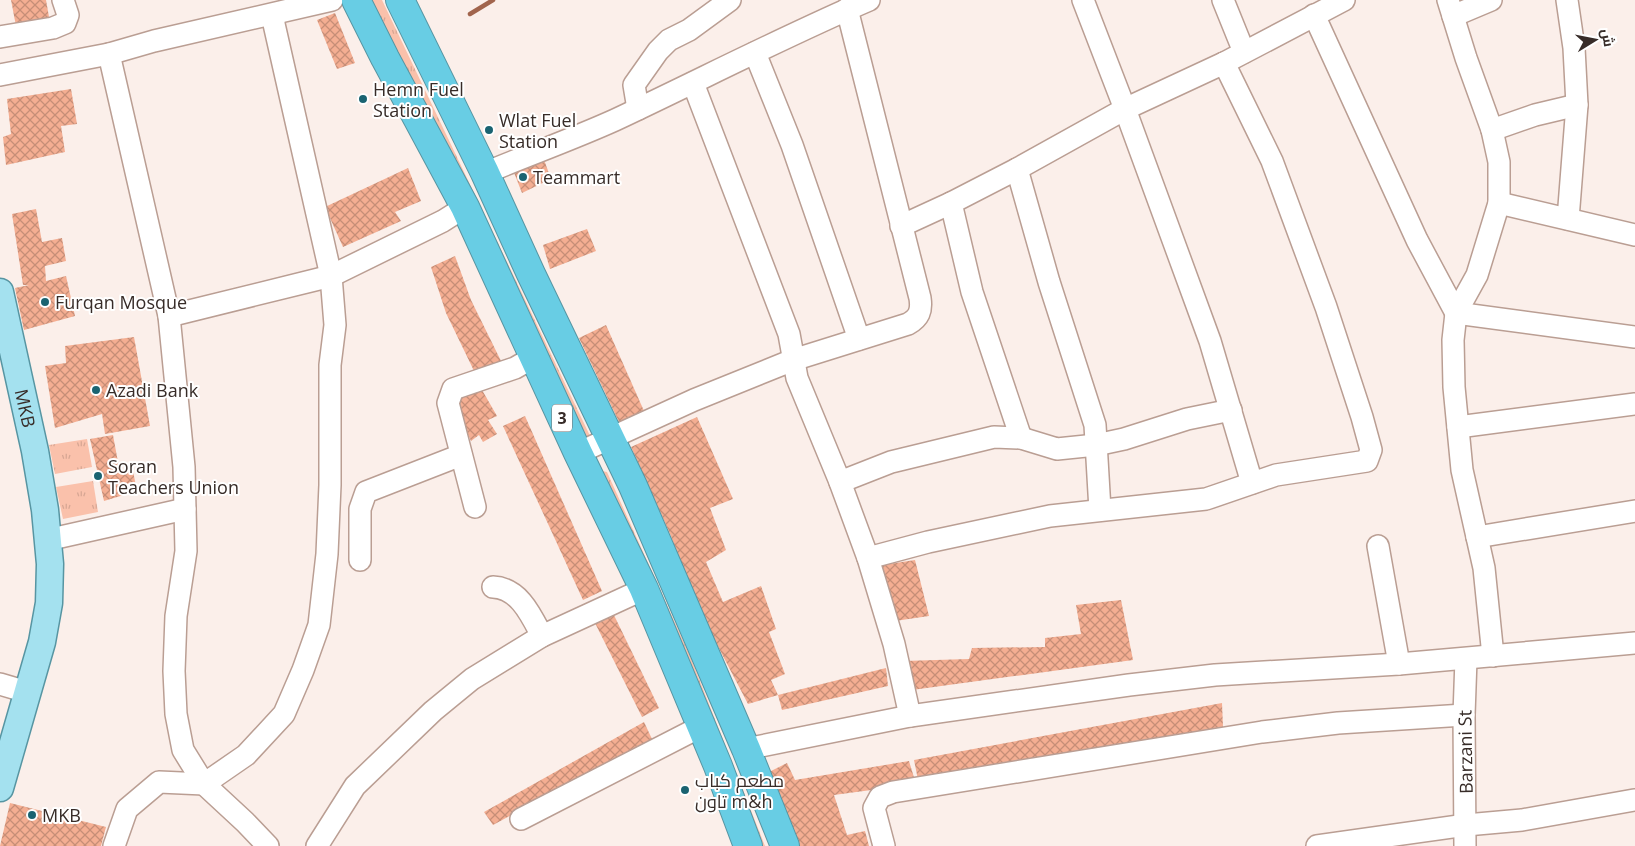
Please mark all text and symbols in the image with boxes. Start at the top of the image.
north arrow [1570,15,1620,65]
text: ش [1597,27,1619,48]
place label: Hemn Fuel Station [373,77,464,122]
marker: Hemn Fuel Station [357,93,369,105]
place label: Wlat Fuel Station [499,108,576,153]
marker: Wlat Fuel Station [483,124,495,136]
place label: Teammart [533,165,620,189]
marker: Teammart [517,171,529,183]
place label: Furqan Mosque [55,290,187,314]
marker: Furqan Mosque [39,296,51,308]
place label: Azadi Bank [106,378,199,402]
marker: Azadi Bank [90,384,102,396]
street label: MKB [10,387,41,430]
road number: 3 [552,404,572,432]
place label: Soran Teachers Union [108,454,239,499]
marker: Soran Teachers Union [92,470,104,482]
street label: Barzani St [1452,710,1478,794]
place label: مطعم كباب تاون m&h [695,768,784,813]
marker: مطعم كباب تاون m&h [679,784,691,796]
place label: MKB [42,803,81,827]
marker: MKB [26,809,38,821]

